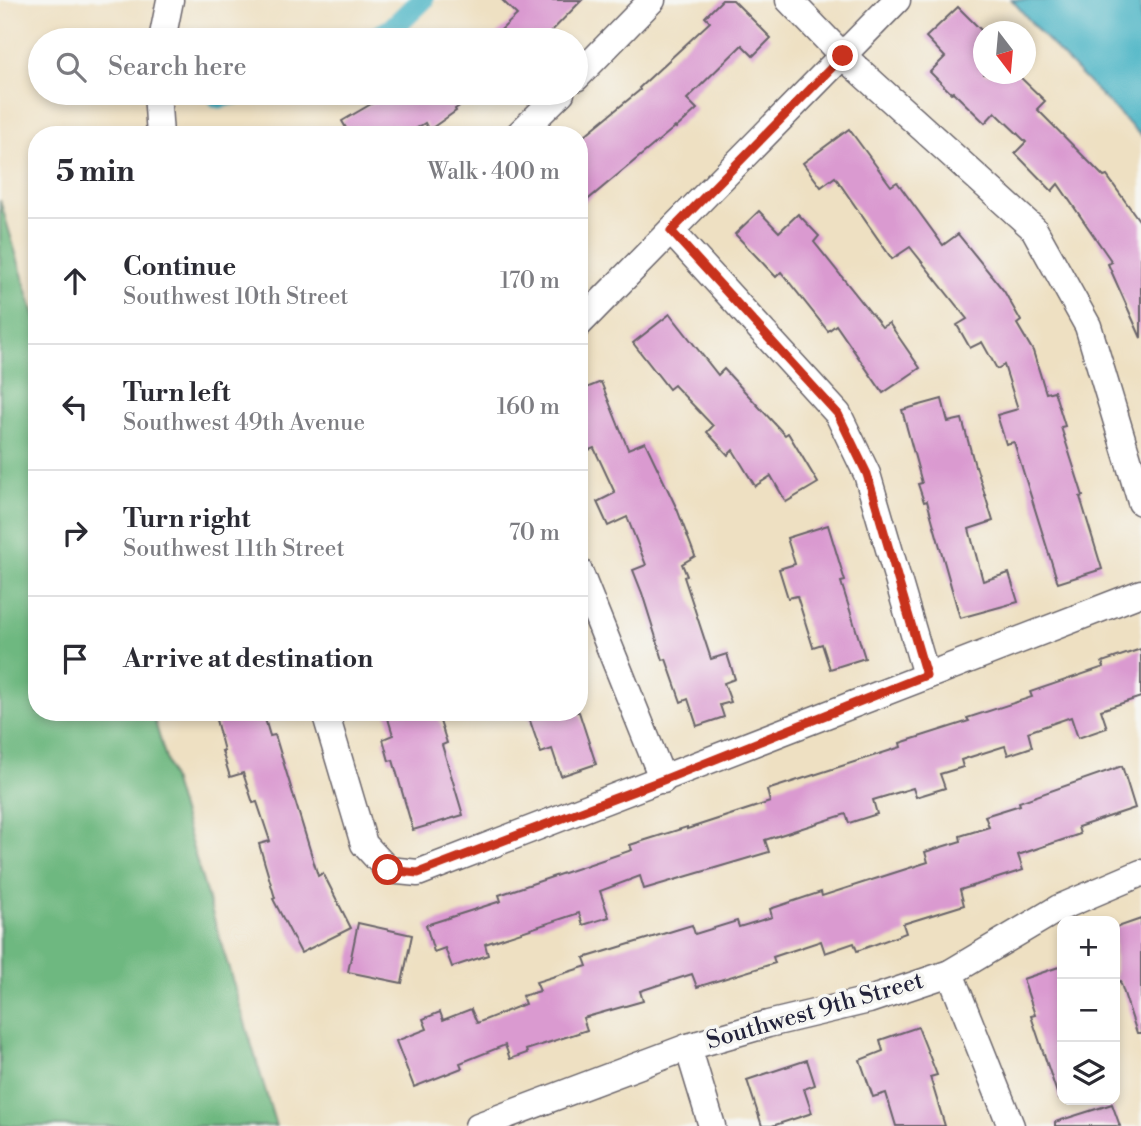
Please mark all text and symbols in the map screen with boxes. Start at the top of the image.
north arrow [973,21,1036,84]
search box [28,28,588,105]
route end [827,40,858,71]
icon: search [52,48,90,86]
text: Search here [108,51,247,83]
text: 5 min [56,153,135,191]
text: Walk · 400 m [428,158,560,186]
text: Continue [123,251,236,283]
icon: ahead [56,262,94,300]
text: 170 m [500,267,560,295]
text: Southwest 10th Street [123,283,348,311]
text: Turn left [123,377,231,409]
icon: left [56,388,94,426]
text: 160 m [497,393,560,421]
text: Southwest 49th Avenue [123,409,365,437]
text: Turn right [123,503,251,535]
icon: right [56,514,94,552]
text: 70 m [509,519,560,547]
text: Southwest 11th Street [123,535,345,563]
icon: arrive [56,640,94,678]
text: Arrive at destination [123,643,373,675]
route start [372,854,403,885]
map controls [1057,916,1120,1105]
button: + [1057,916,1120,979]
street label: Southwest 9th Street [703,966,927,1056]
button: − [1057,979,1120,1042]
button: layers [1057,1042,1120,1105]

